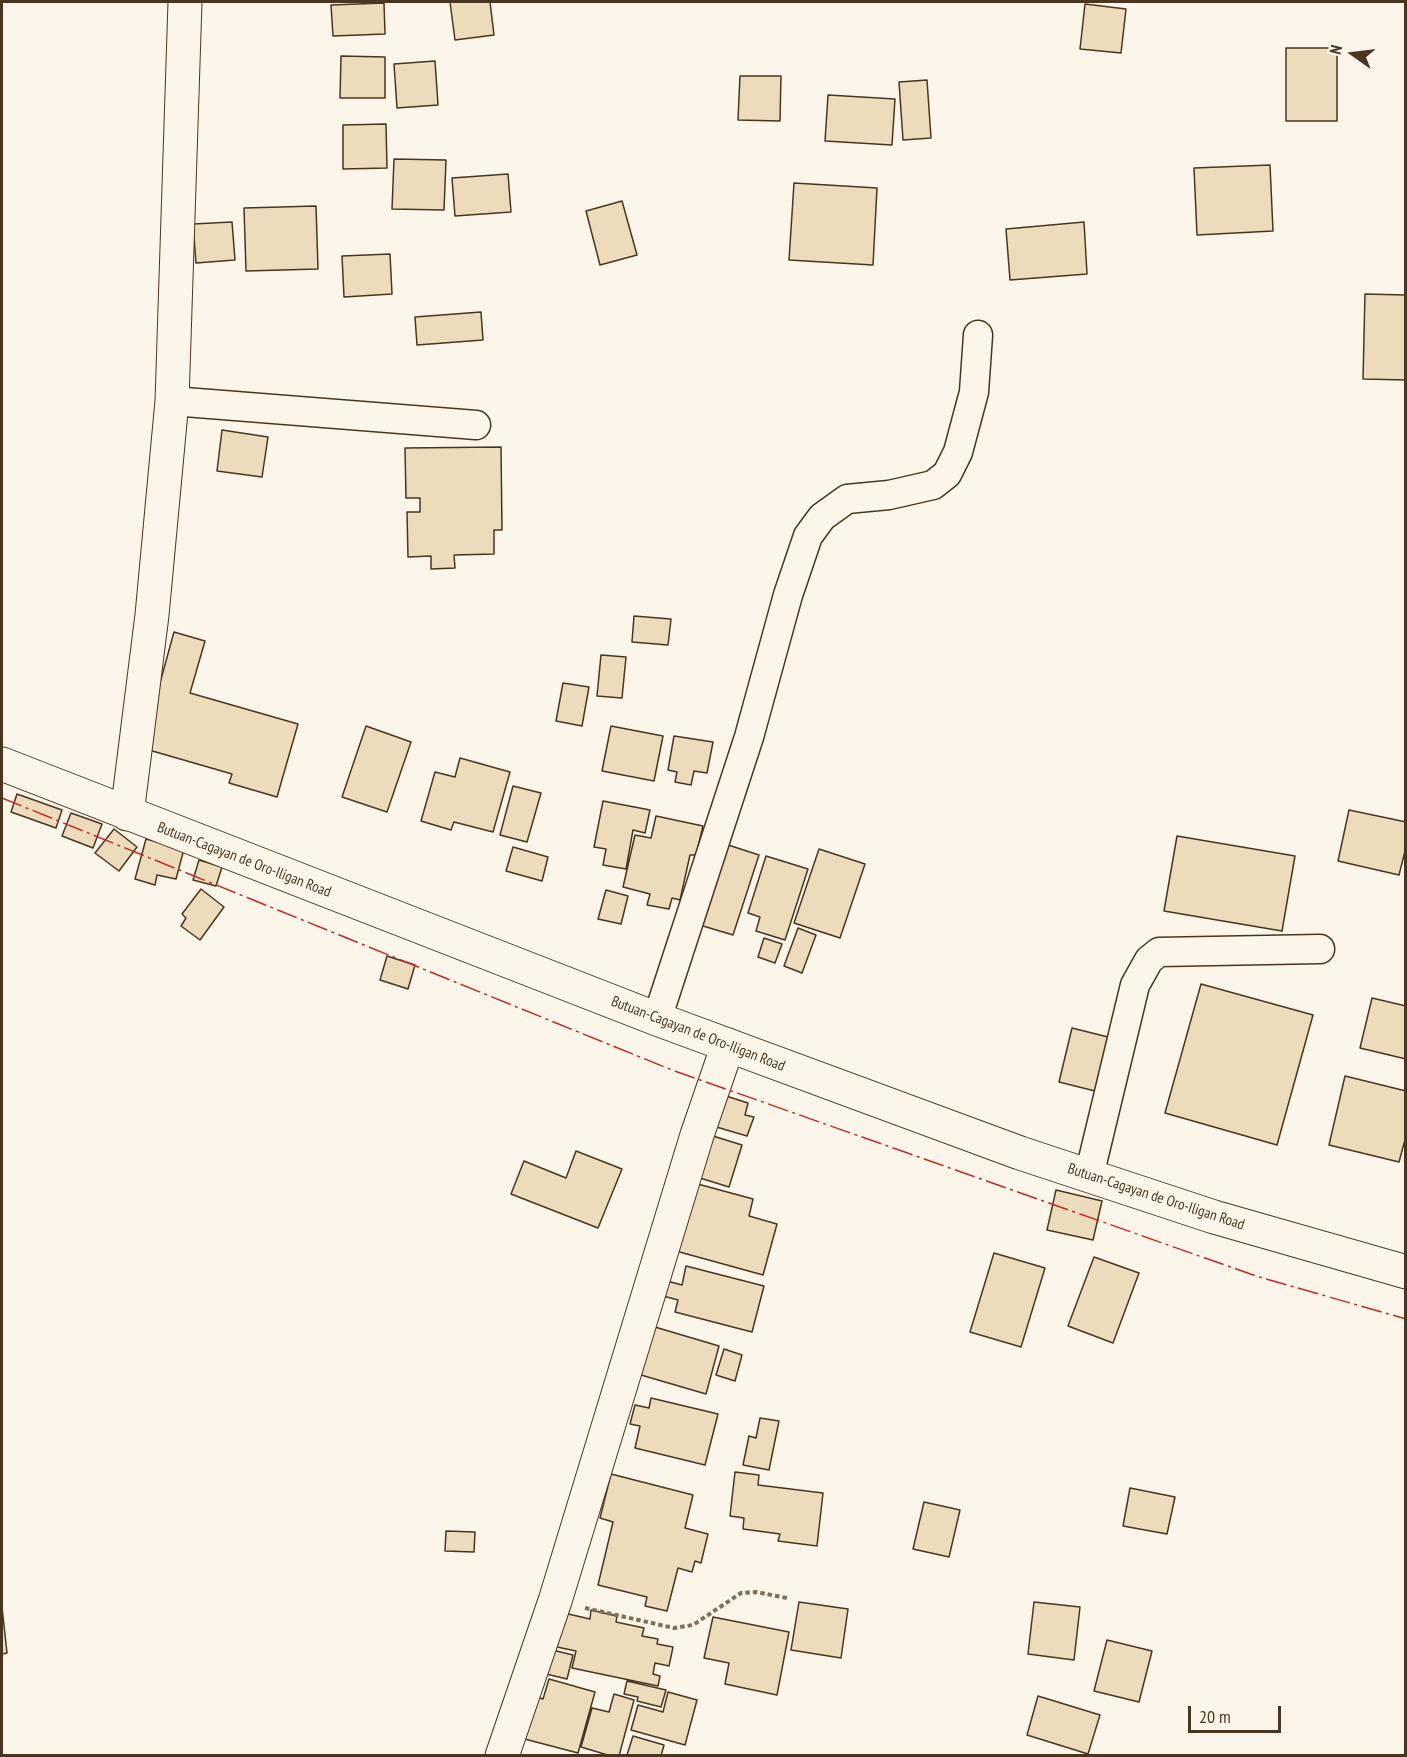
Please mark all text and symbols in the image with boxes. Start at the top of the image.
north arrow [1323,24,1383,84]
text: N [1325,43,1346,56]
street label: Butuan-Cagayan de Oro-Iligan Road [154,818,334,902]
street label: Butuan-Cagayan de Oro-Iligan Road [608,992,788,1076]
street label: Butuan-Cagayan de Oro-Iligan Road [1065,1160,1247,1234]
scale bar [1191,1694,1284,1732]
text: 20 m [1199,1705,1231,1728]

